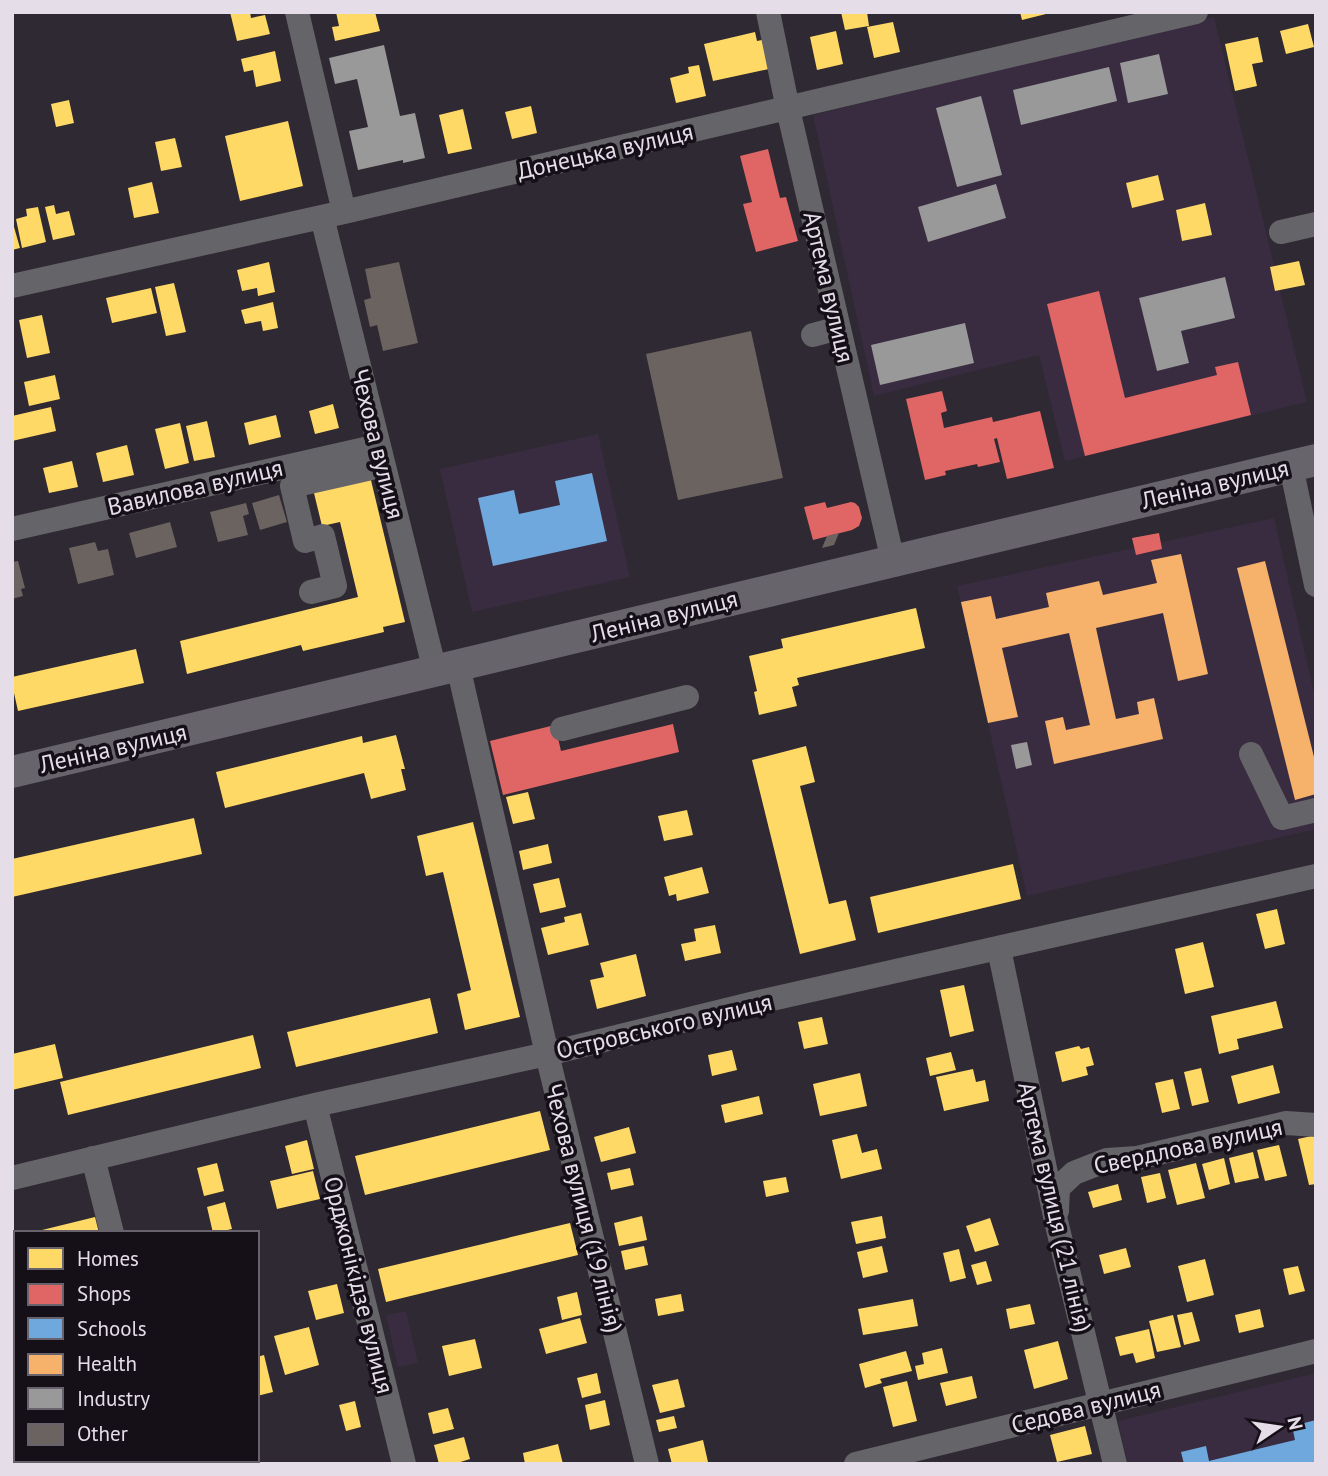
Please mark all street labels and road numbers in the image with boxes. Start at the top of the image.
street label: Донецька вулиця [514,116,696,186]
street label: Артема вулиця [797,208,861,366]
street label: Чехова вулиця [344,366,412,522]
street label: Вавилова вулиця [104,452,286,522]
street label: Леніна вулиця [1137,452,1292,516]
street label: Леніна вулиця [586,583,741,649]
street label: Леніна вулиця [35,716,190,780]
street label: Островського вулиця [553,986,775,1066]
street label: Артема вулиця (21 лiнiя) [1011,1079,1099,1335]
street label: Чехова вулиця (19 лiнiя) [538,1080,630,1336]
street label: Свердлова вулиця [1091,1111,1285,1181]
street label: Орджонікідзе вулиця [317,1173,401,1397]
street label: Седова вулиця [1008,1373,1164,1441]

